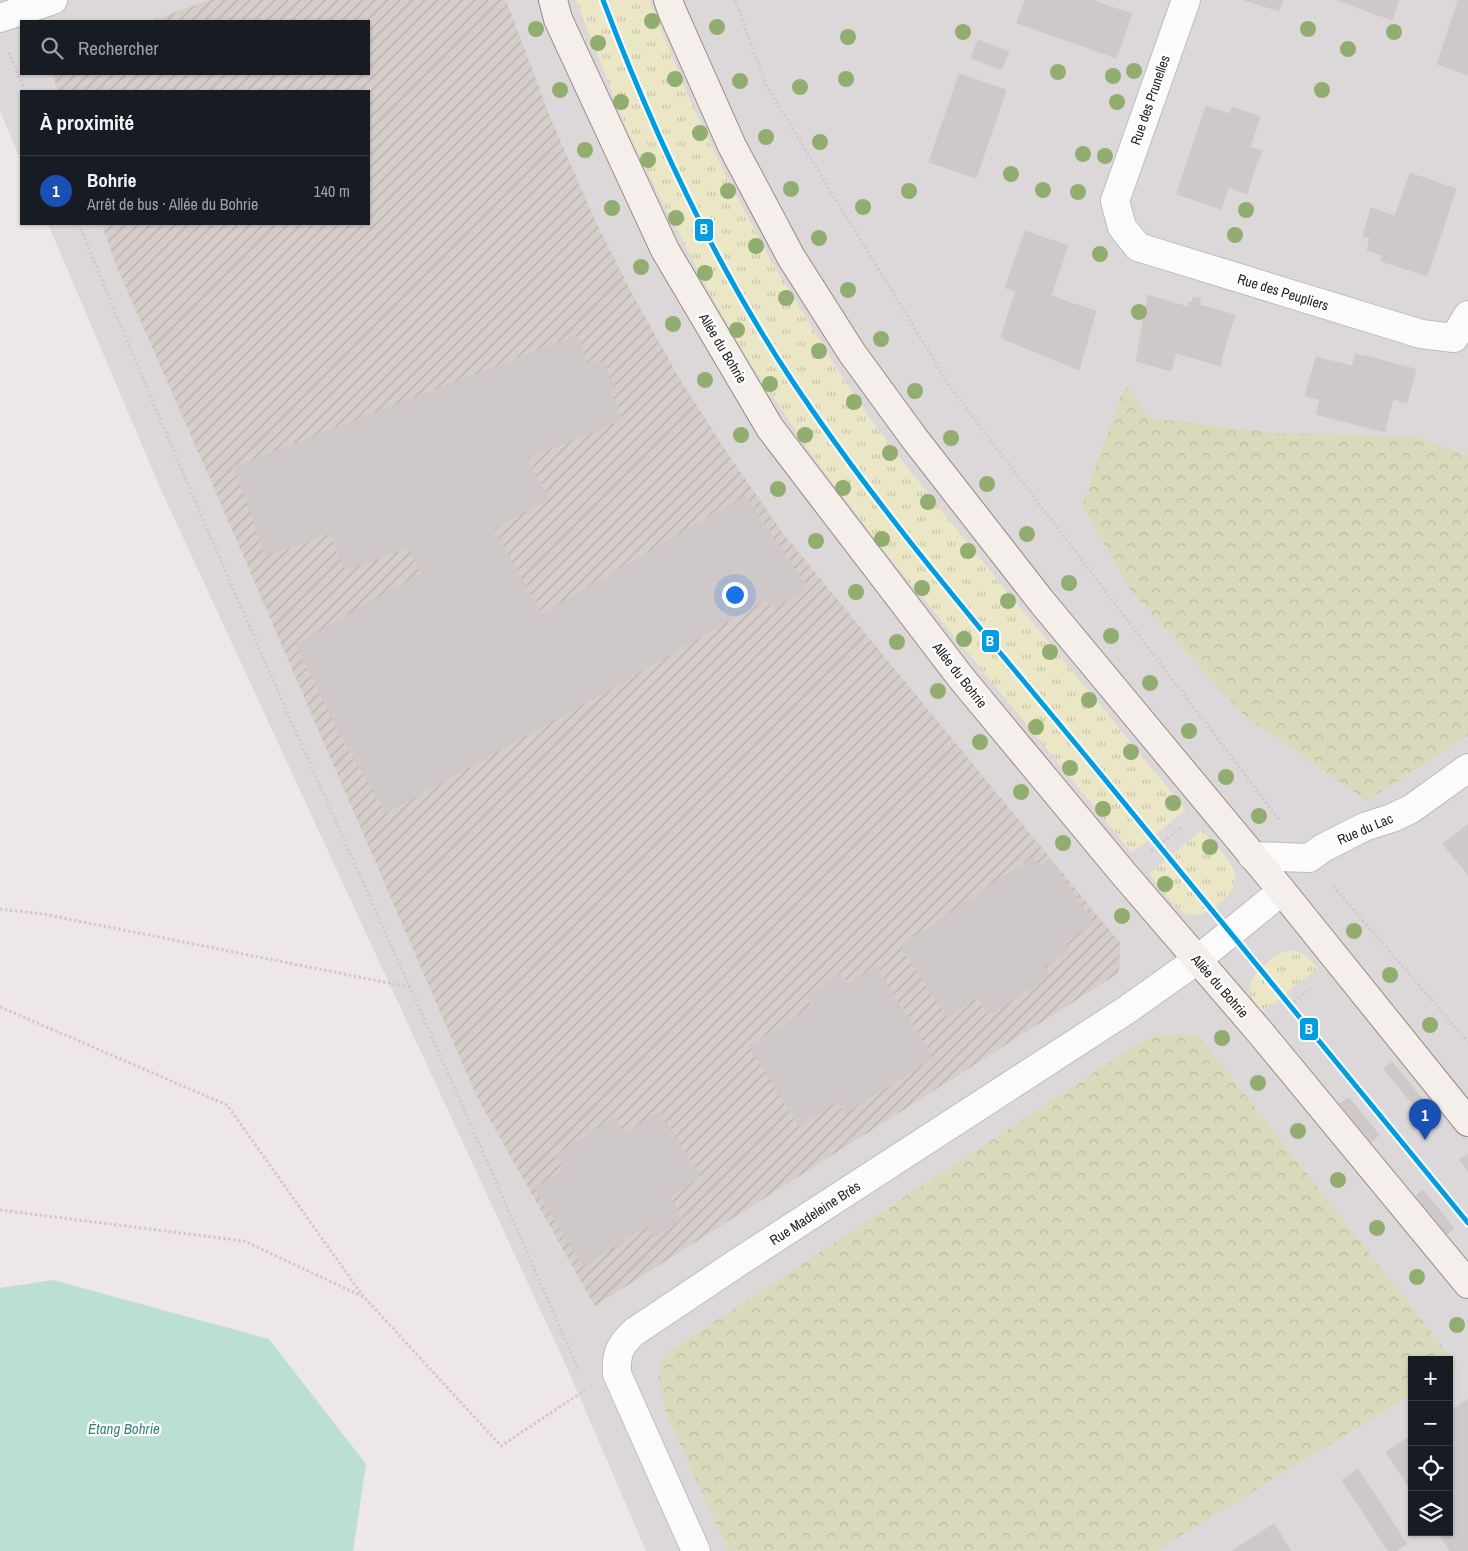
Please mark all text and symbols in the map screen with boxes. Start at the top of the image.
search box [20,20,370,75]
icon: search [38,34,66,62]
text: Rechercher [78,35,159,61]
street label: Rue des Prunelles [1126,52,1174,147]
text: À proximité [40,108,134,137]
text: Bohrie [87,167,136,193]
text: 1 [52,180,60,202]
text: 140 m [314,180,350,202]
text: Arrêt de bus · Allée du Bohrie [87,193,258,215]
line badge: B [694,218,714,242]
text: B [700,220,708,238]
street label: Rue des Peupliers [1235,270,1331,314]
street label: Allée du Bohrie [695,309,751,386]
your location [722,582,748,608]
line badge: B [981,629,1000,653]
street label: Allée du Bohrie [929,639,991,711]
street label: Rue du Lac [1334,809,1396,849]
street label: Allée du Bohrie [1187,950,1253,1022]
line badge: B [1299,1017,1319,1041]
text: B [1305,1020,1313,1038]
pin: 1 [1409,1099,1441,1140]
street label: Rue Madeleine Brès [766,1177,864,1249]
map controls [1408,1356,1453,1536]
button: + [1408,1356,1453,1401]
button: − [1408,1401,1453,1446]
water label: Étang Bohrie [88,1418,160,1439]
button: locate [1408,1446,1453,1491]
button: layers [1408,1491,1453,1536]

